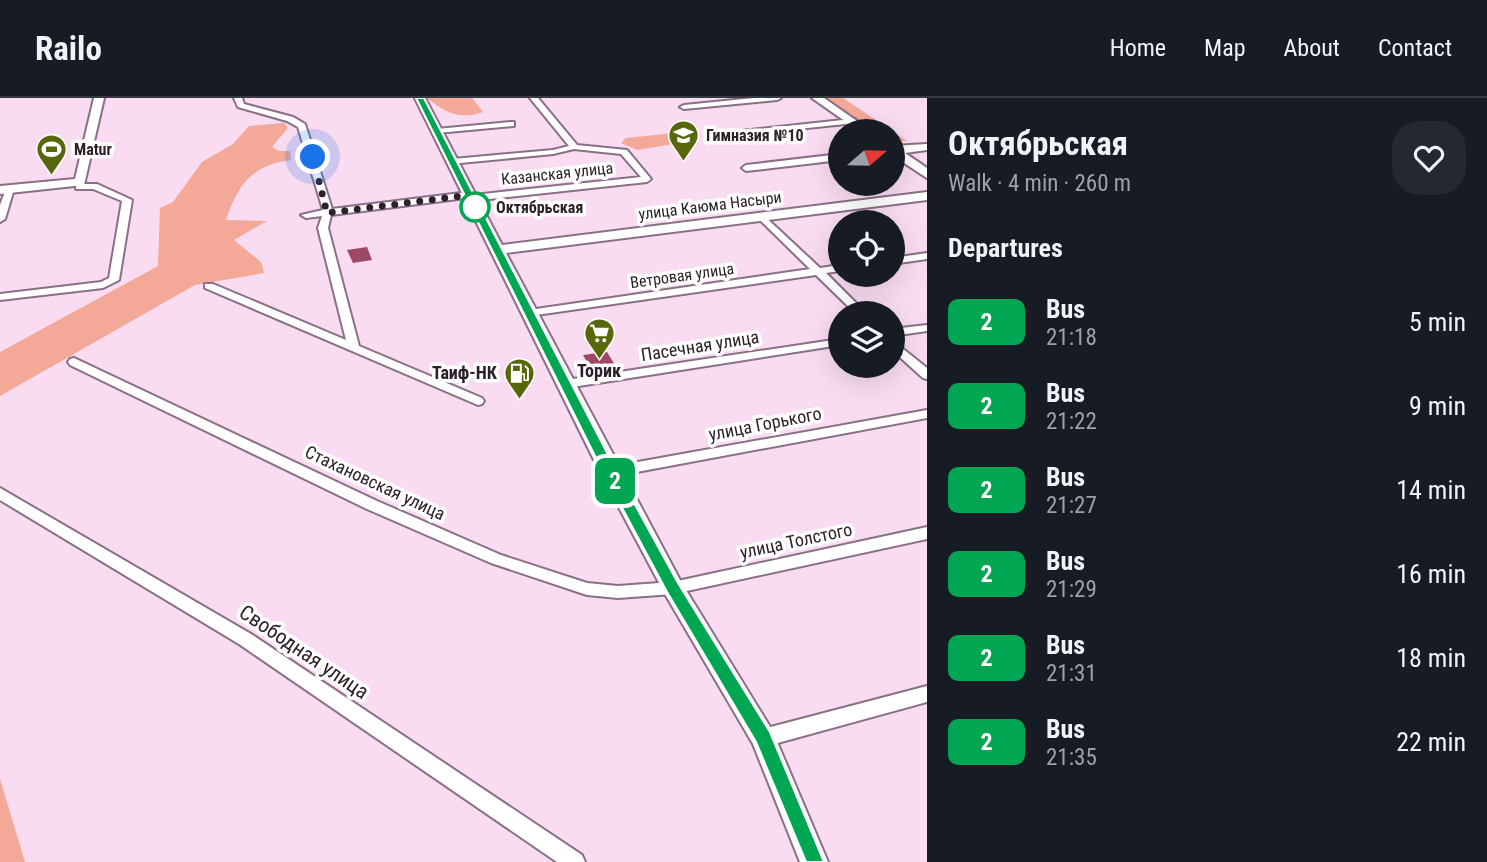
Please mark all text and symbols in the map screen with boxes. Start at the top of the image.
text: Railo [35,29,102,68]
text: Home [1110,34,1166,62]
text: Map [1204,34,1246,62]
text: About [1284,34,1340,62]
text: Contact [1378,34,1452,62]
school or university icon: Гимназия №10 [666,118,700,162]
north arrow [828,119,905,196]
map controls [828,119,905,378]
button: heart [1392,121,1466,195]
text: Октябрьская [948,124,1128,163]
place label: Гимназия №10 [706,126,804,145]
sports icon: Matur [34,132,68,176]
your location [295,139,330,174]
place label: Matur [74,140,112,159]
street label: Казанская улица [500,158,614,189]
text: Walk · 4 min · 260 m [948,170,1131,197]
street label: улица Каюма Насыри [637,187,783,224]
marker: Октябрьская [460,192,490,222]
place label: Октябрьская [496,198,583,217]
button: locate [828,210,905,287]
text: Departures [948,233,1063,263]
street label: Ветровая улица [629,259,735,292]
text: Bus [1046,294,1085,324]
button: layers [828,301,905,378]
text: 5 min [1409,307,1466,337]
text: 2 [980,308,993,336]
supermarket icon: Торик [582,316,616,360]
text: 21:18 [1046,324,1097,351]
street label: Пасечная улица [639,326,761,365]
fuel station icon: Таиф-НК [503,356,537,400]
place label: Торик [577,360,621,381]
place label: Таиф-НК [432,362,498,383]
text: Bus [1046,378,1085,408]
text: 9 min [1409,391,1466,421]
text: 2 [980,392,993,420]
street label: улица Горького [707,402,823,445]
text: 21:22 [1046,408,1097,435]
street label: Стахановская улица [302,441,449,524]
line badge: 2 [592,458,638,504]
text: Bus [1046,462,1085,492]
text: 2 [609,467,621,495]
text: 14 min [1396,475,1466,505]
text: 2 [980,476,993,504]
text: 21:27 [1046,492,1097,519]
street label: улица Толстого [738,518,854,563]
text: Bus [1046,546,1085,576]
text: 16 min [1396,559,1466,589]
text: 2 [980,560,993,588]
text: 21:29 [1046,576,1097,603]
street label: Свободная улица [235,600,373,704]
text: Bus [1046,630,1085,660]
text: 18 min [1396,643,1466,673]
text: 2 [980,644,993,672]
text: 21:31 [1046,660,1097,687]
text: Bus [1046,714,1085,744]
text: 22 min [1396,727,1466,757]
text: 2 [980,728,993,756]
text: 21:35 [1046,744,1097,771]

